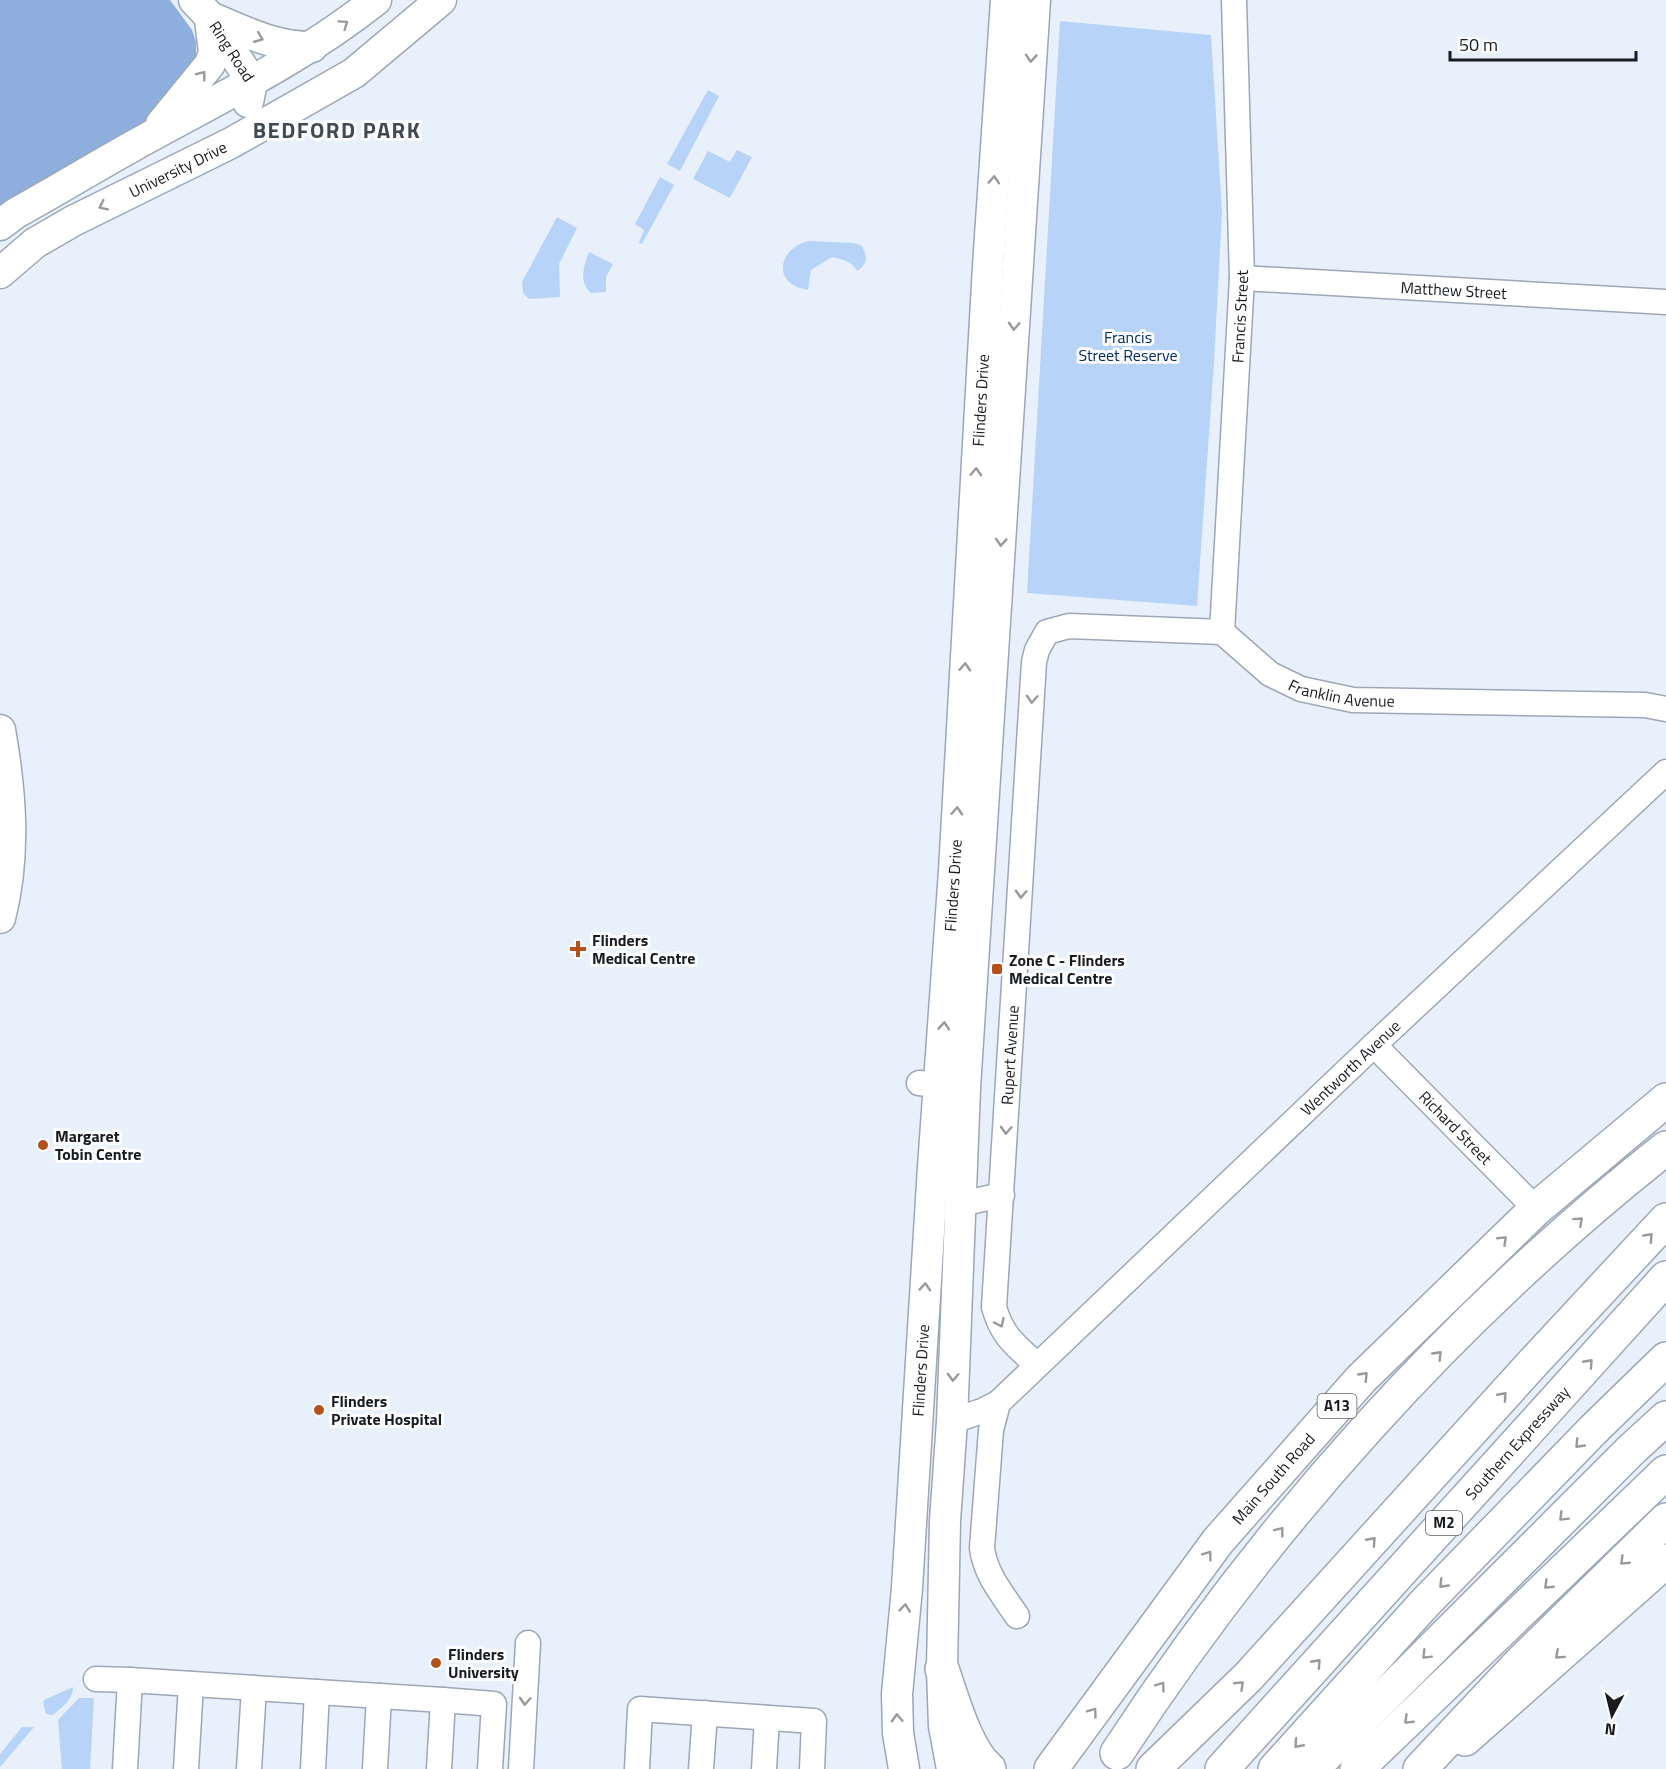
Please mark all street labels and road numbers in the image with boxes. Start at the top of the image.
street label: Ring Road [203,16,261,86]
street label: University Drive [125,135,231,204]
street label: Francis Street [1225,269,1254,364]
street label: Matthew Street [1400,275,1508,305]
street label: Flinders Drive [966,353,995,447]
street label: Franklin Avenue [1284,673,1395,713]
street label: Flinders Drive [938,839,968,932]
street label: Rupert Avenue [995,1005,1025,1106]
street label: Wentworth Avenue [1295,1014,1406,1121]
street label: Richard Street [1413,1085,1498,1170]
street label: Flinders Drive [906,1324,935,1417]
street label: Southern Expressway [1459,1380,1575,1505]
road number: A13 [1318,1394,1356,1418]
street label: Main South Road [1226,1427,1320,1530]
road number: M2 [1426,1511,1462,1535]

